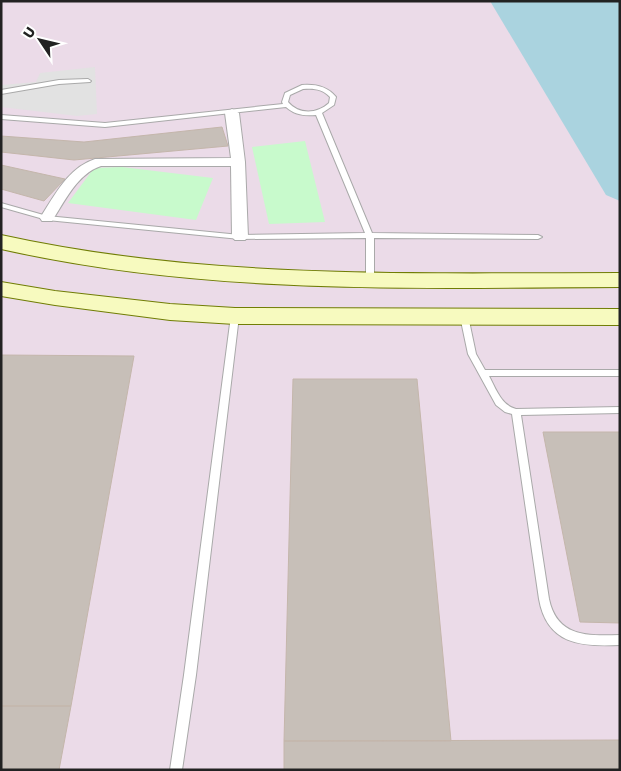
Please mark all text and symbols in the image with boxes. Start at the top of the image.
north arrow [15,15,65,65]
text: U [18,23,40,42]

